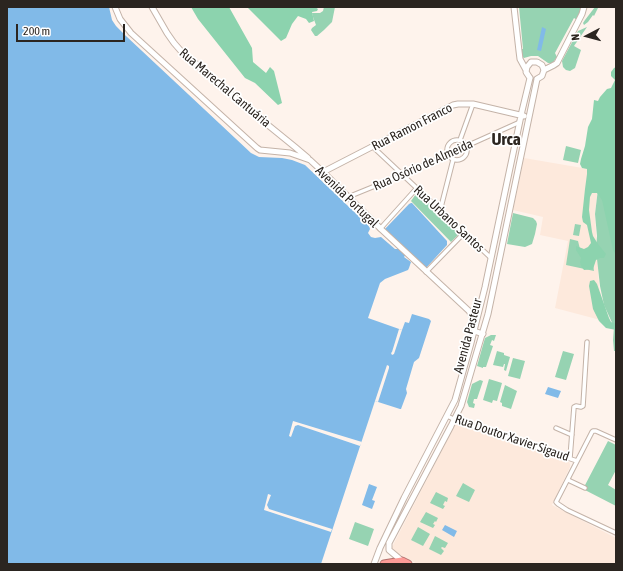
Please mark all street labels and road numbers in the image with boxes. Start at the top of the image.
street label: Rua Marechal Cantuária [176,45,274,131]
street label: Rua Ramon Franco [369,100,455,154]
street label: Rua Osório de Almeida [371,136,475,194]
street label: Avenida Portugal [312,163,382,231]
street label: Rua Urbano Santos [411,182,487,256]
street label: Avenida Pasteur [450,297,486,375]
street label: Rua Doutor Xavier Sigaud [453,411,571,465]

